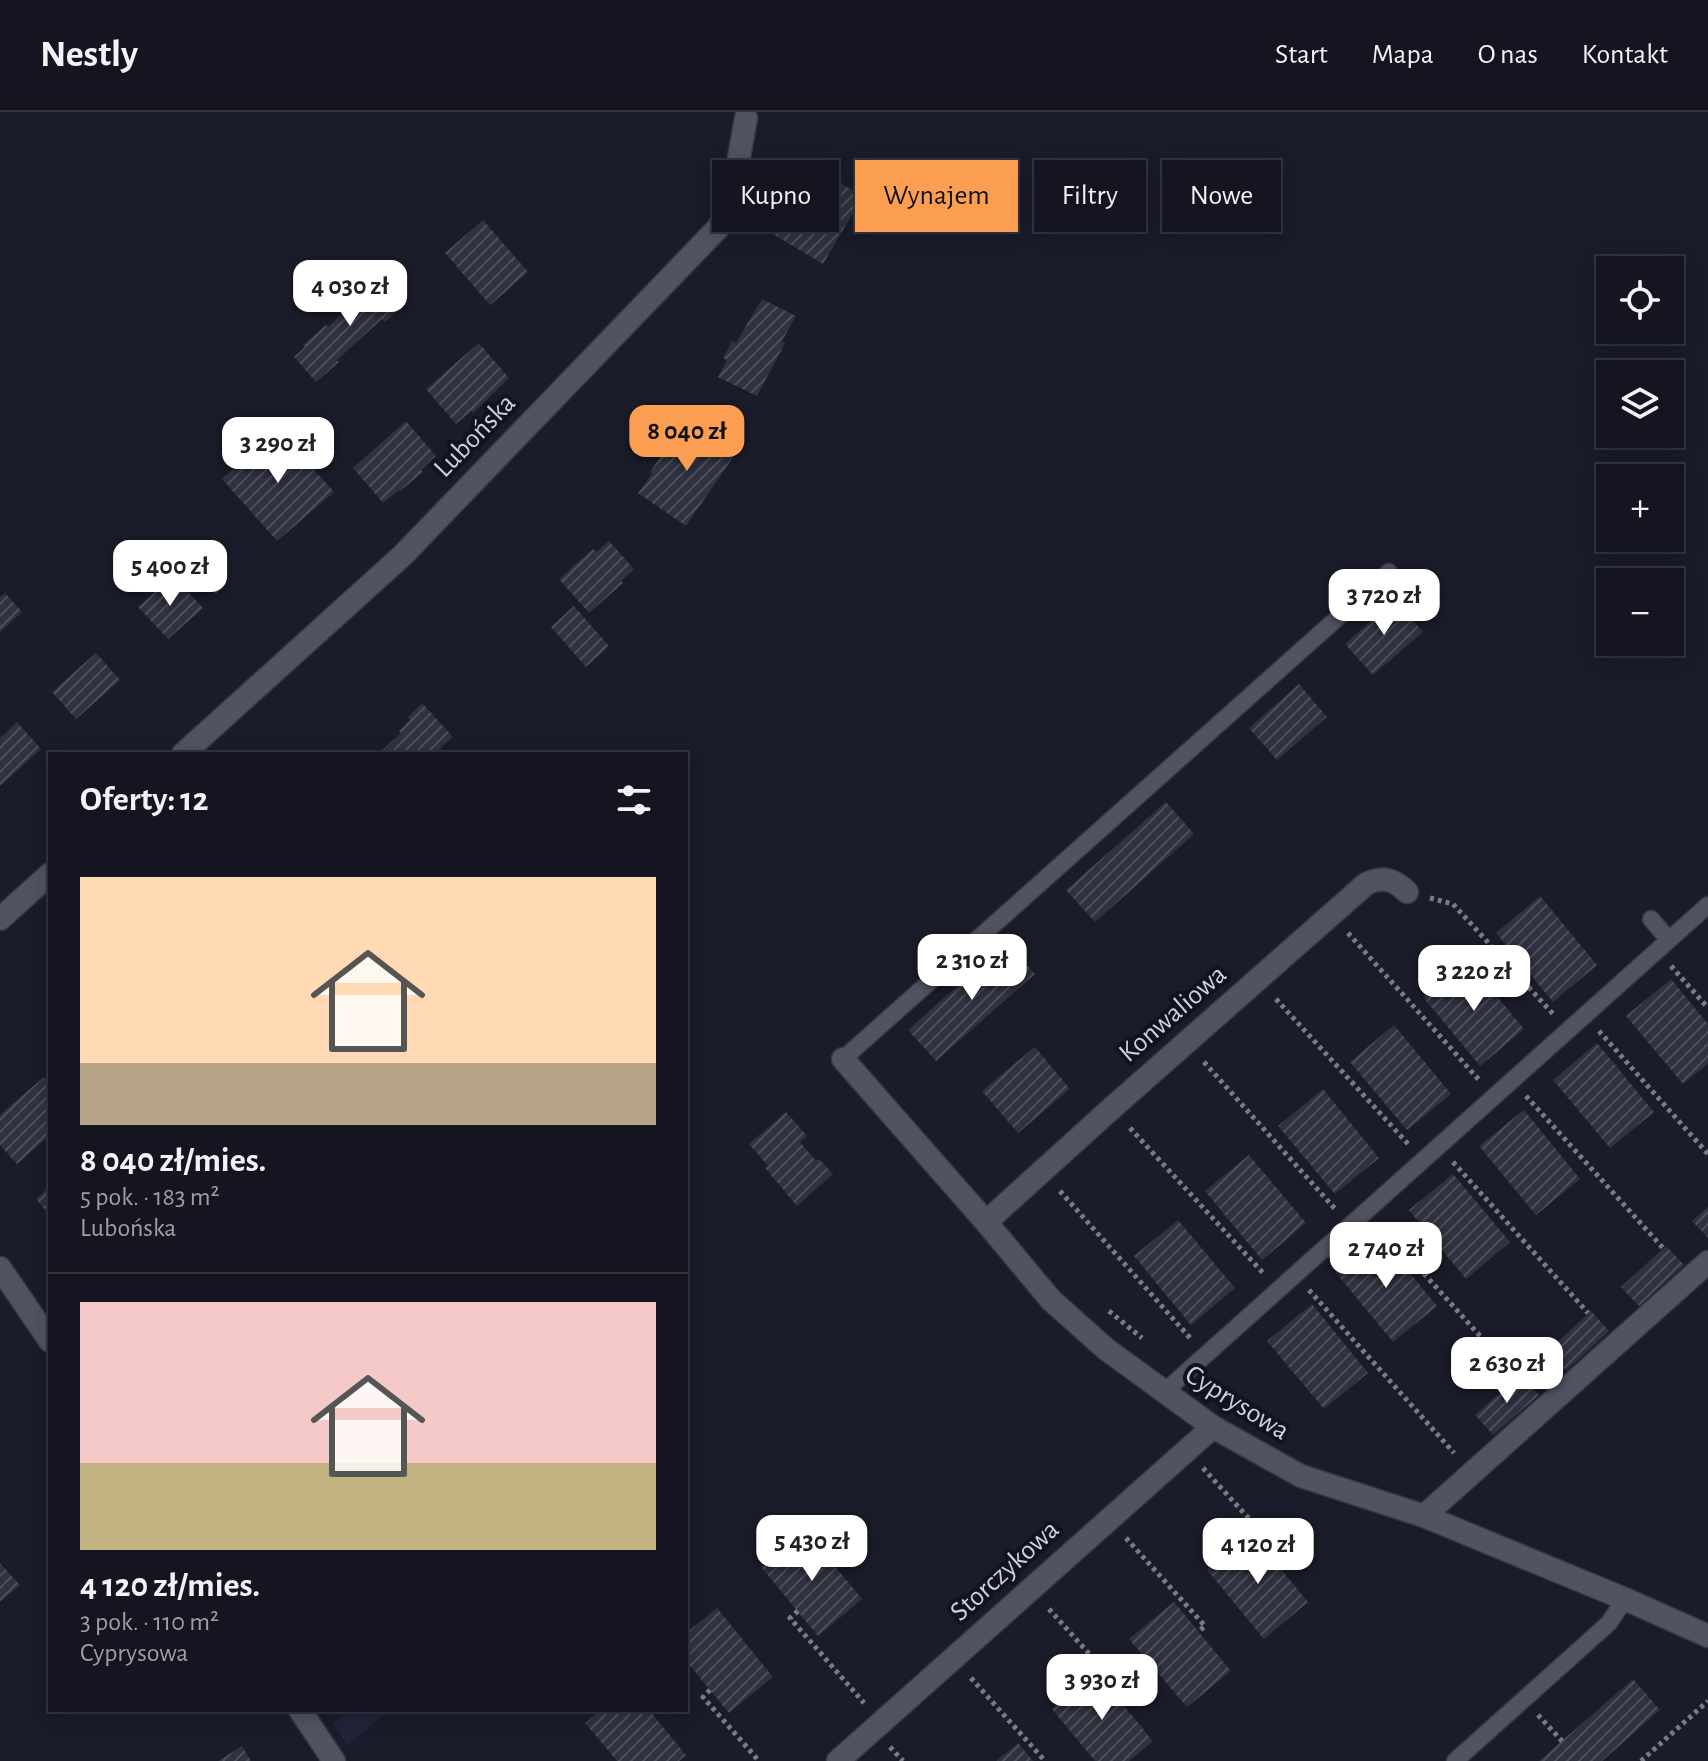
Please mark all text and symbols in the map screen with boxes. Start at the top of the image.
text: Nestly [40,36,138,74]
text: Start [1275,41,1328,69]
text: Mapa [1372,41,1434,69]
text: O nas [1478,41,1538,69]
text: Kontakt [1582,41,1668,69]
chip: Kupno [712,160,839,232]
chip: Wynajem [855,160,1018,232]
chip: Filtry [1034,160,1146,232]
chip: Nowe [1162,160,1281,232]
map controls [1596,256,1684,656]
button: locate [1596,256,1684,344]
pin: 4 030 zł [267,260,433,328]
text: 4 030 zł [311,273,389,299]
button: layers [1596,360,1684,448]
street label: Lubońska [429,389,521,483]
pin: 8 040 zł [604,405,770,473]
pin: 3 290 zł [195,417,361,485]
text: 8 040 zł [647,418,727,444]
text: 3 290 zł [240,430,316,456]
button: + [1596,464,1684,552]
pin: 5 400 zł [87,540,253,608]
text: 5 400 zł [131,553,209,579]
button: − [1596,568,1684,656]
pin: 3 720 zł [1301,569,1467,637]
text: 3 720 zł [1347,582,1421,608]
icon: filters [612,778,656,822]
text: Oferty: 12 [80,783,209,817]
icon: home [296,929,440,1073]
pin: 2 310 zł [889,934,1055,1002]
pin: 3 220 zł [1391,945,1557,1013]
text: 2 310 zł [936,947,1008,973]
text: 3 220 zł [1436,958,1512,984]
street label: Konwaliowa [1114,960,1232,1068]
text: 8 040 zł/mies. [80,1144,266,1178]
text: 5 pok. · 183 m² [80,1184,220,1210]
text: Lubońska [80,1215,176,1241]
pin: 2 740 zł [1303,1222,1469,1290]
text: 2 740 zł [1348,1235,1424,1261]
pin: 2 630 zł [1424,1337,1590,1405]
text: 2 630 zł [1469,1350,1545,1376]
icon: home [296,1354,440,1498]
street label: Cyprysowa [1180,1360,1294,1446]
pin: 5 430 zł [729,1515,895,1583]
street label: Storczykowa [945,1515,1065,1627]
pin: 4 120 zł [1175,1518,1341,1586]
text: 5 430 zł [774,1528,850,1554]
text: 4 120 zł [1221,1531,1295,1557]
text: 4 120 zł/mies. [80,1569,260,1603]
text: 3 pok. · 110 m² [80,1609,219,1635]
text: Cyprysowa [80,1640,188,1666]
pin: 3 930 zł [1019,1654,1185,1722]
text: 3 930 zł [1065,1667,1139,1693]

